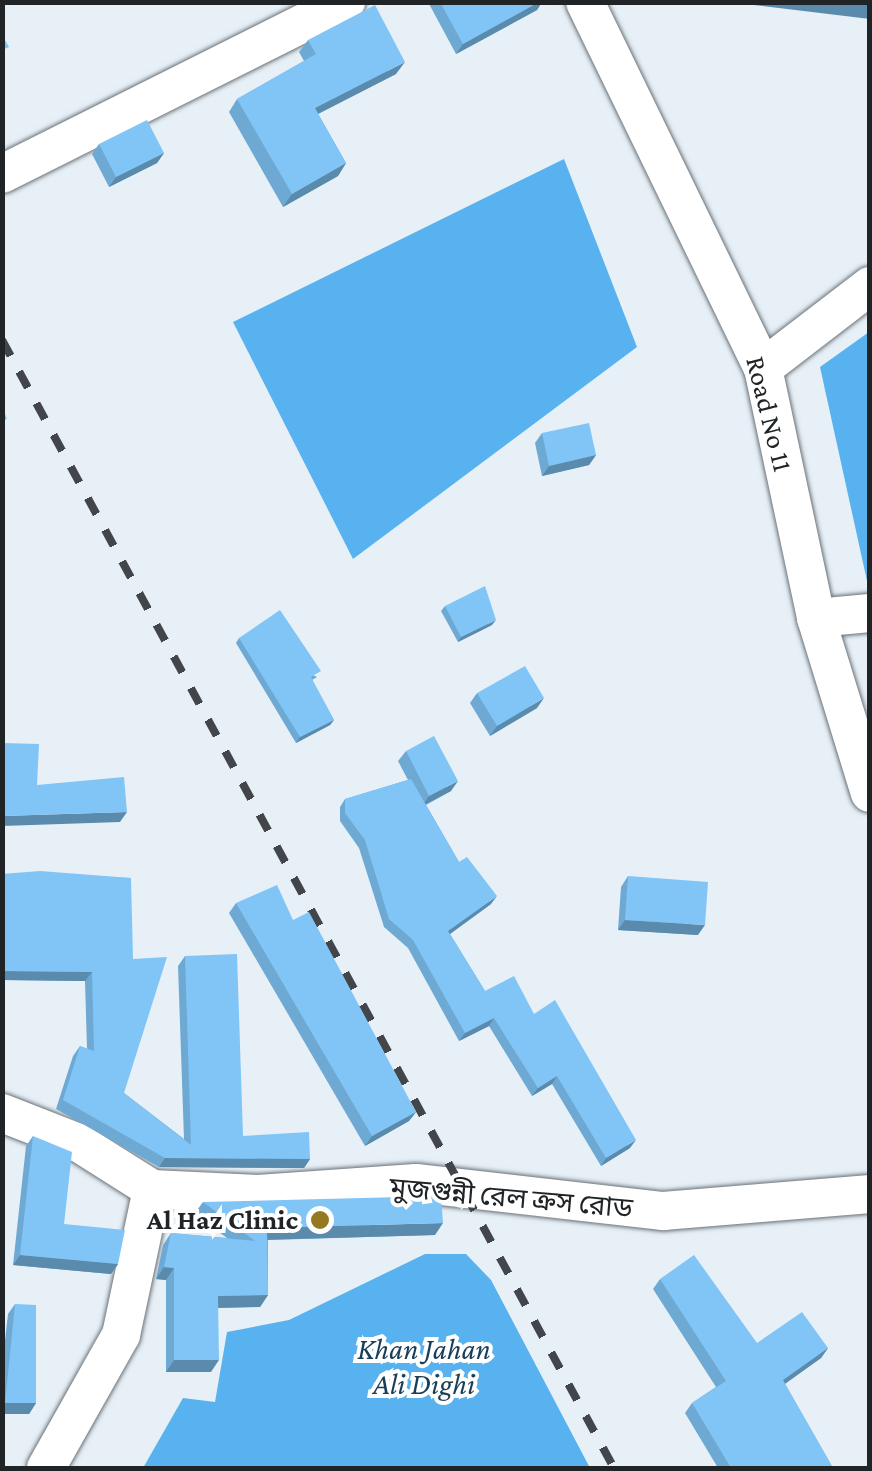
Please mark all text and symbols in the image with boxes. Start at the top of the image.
street label: Road No 11 [738,353,800,475]
street label: মুজগুন্নী রেল ক্রস রোড [388,1171,634,1225]
place label: Al Haz Clinic [147,1203,298,1237]
marker: Al Haz Clinic [307,1207,333,1233]
water label: Khan Jahan Ali Dighi [357,1331,491,1402]

